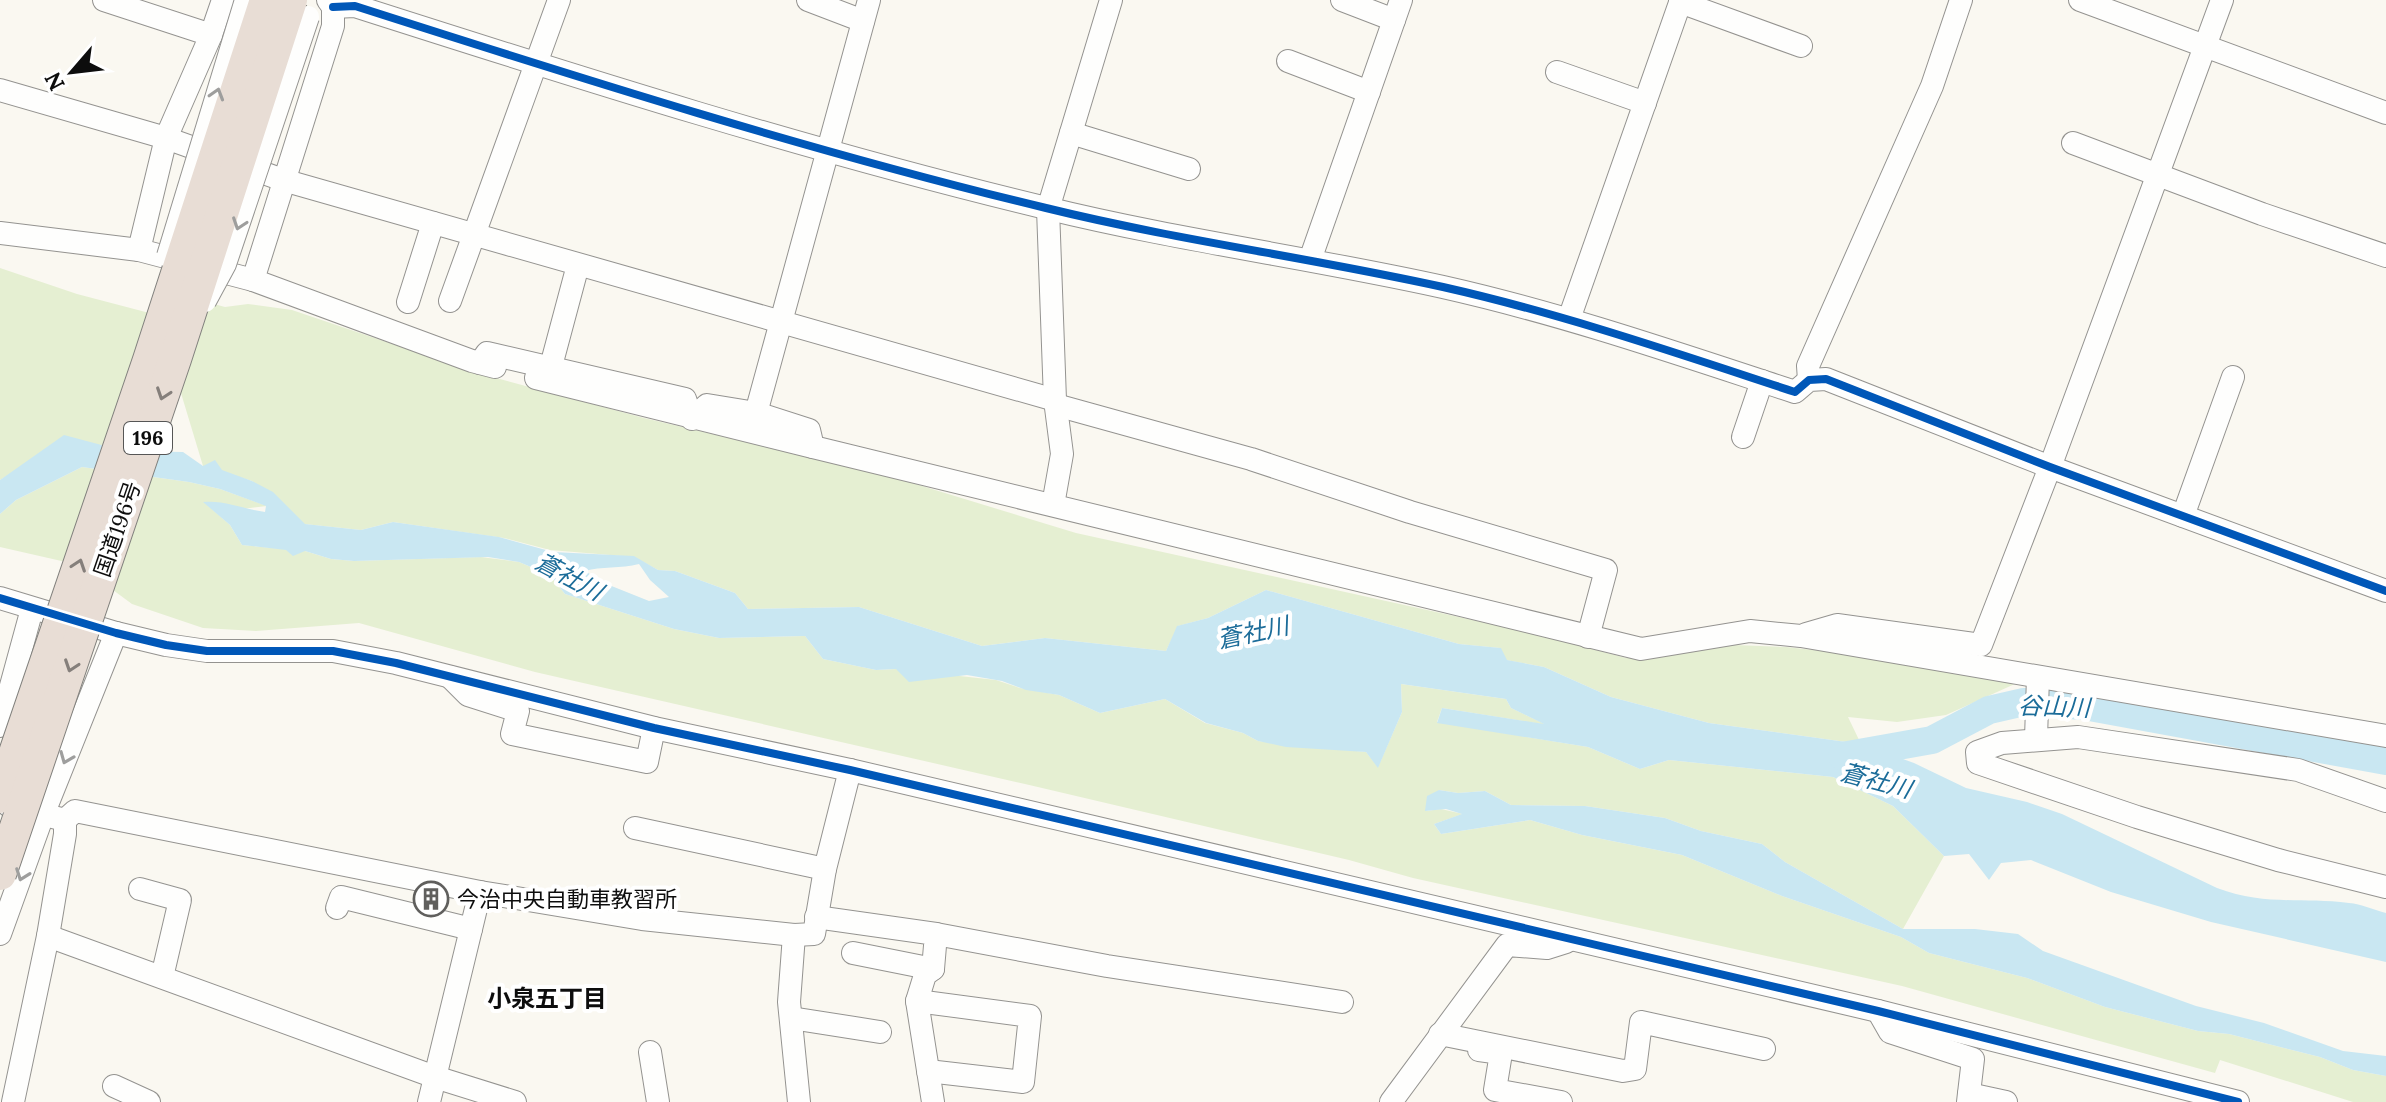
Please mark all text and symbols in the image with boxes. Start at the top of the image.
north arrow [32,32,112,112]
text: N [38,67,71,95]
one-way arrow [207,88,223,102]
one-way arrow [233,216,249,230]
one-way arrow [157,386,173,400]
road number: 196 [124,422,172,454]
street label: 国道196号 [88,477,146,581]
water label: 蒼社川 [530,546,611,609]
one-way arrow [70,558,86,572]
water label: 蒼社川 [1214,609,1294,655]
one-way arrow [64,659,80,673]
water label: 谷山川 [2017,690,2094,723]
one-way arrow [59,750,76,764]
water label: 蒼社川 [1837,756,1918,806]
one-way arrow [15,867,31,881]
building icon: 今治中央自動車教習所 [412,880,450,918]
place label: 今治中央自動車教習所 [457,885,677,913]
district label: 小泉五丁目 [487,983,607,1014]

